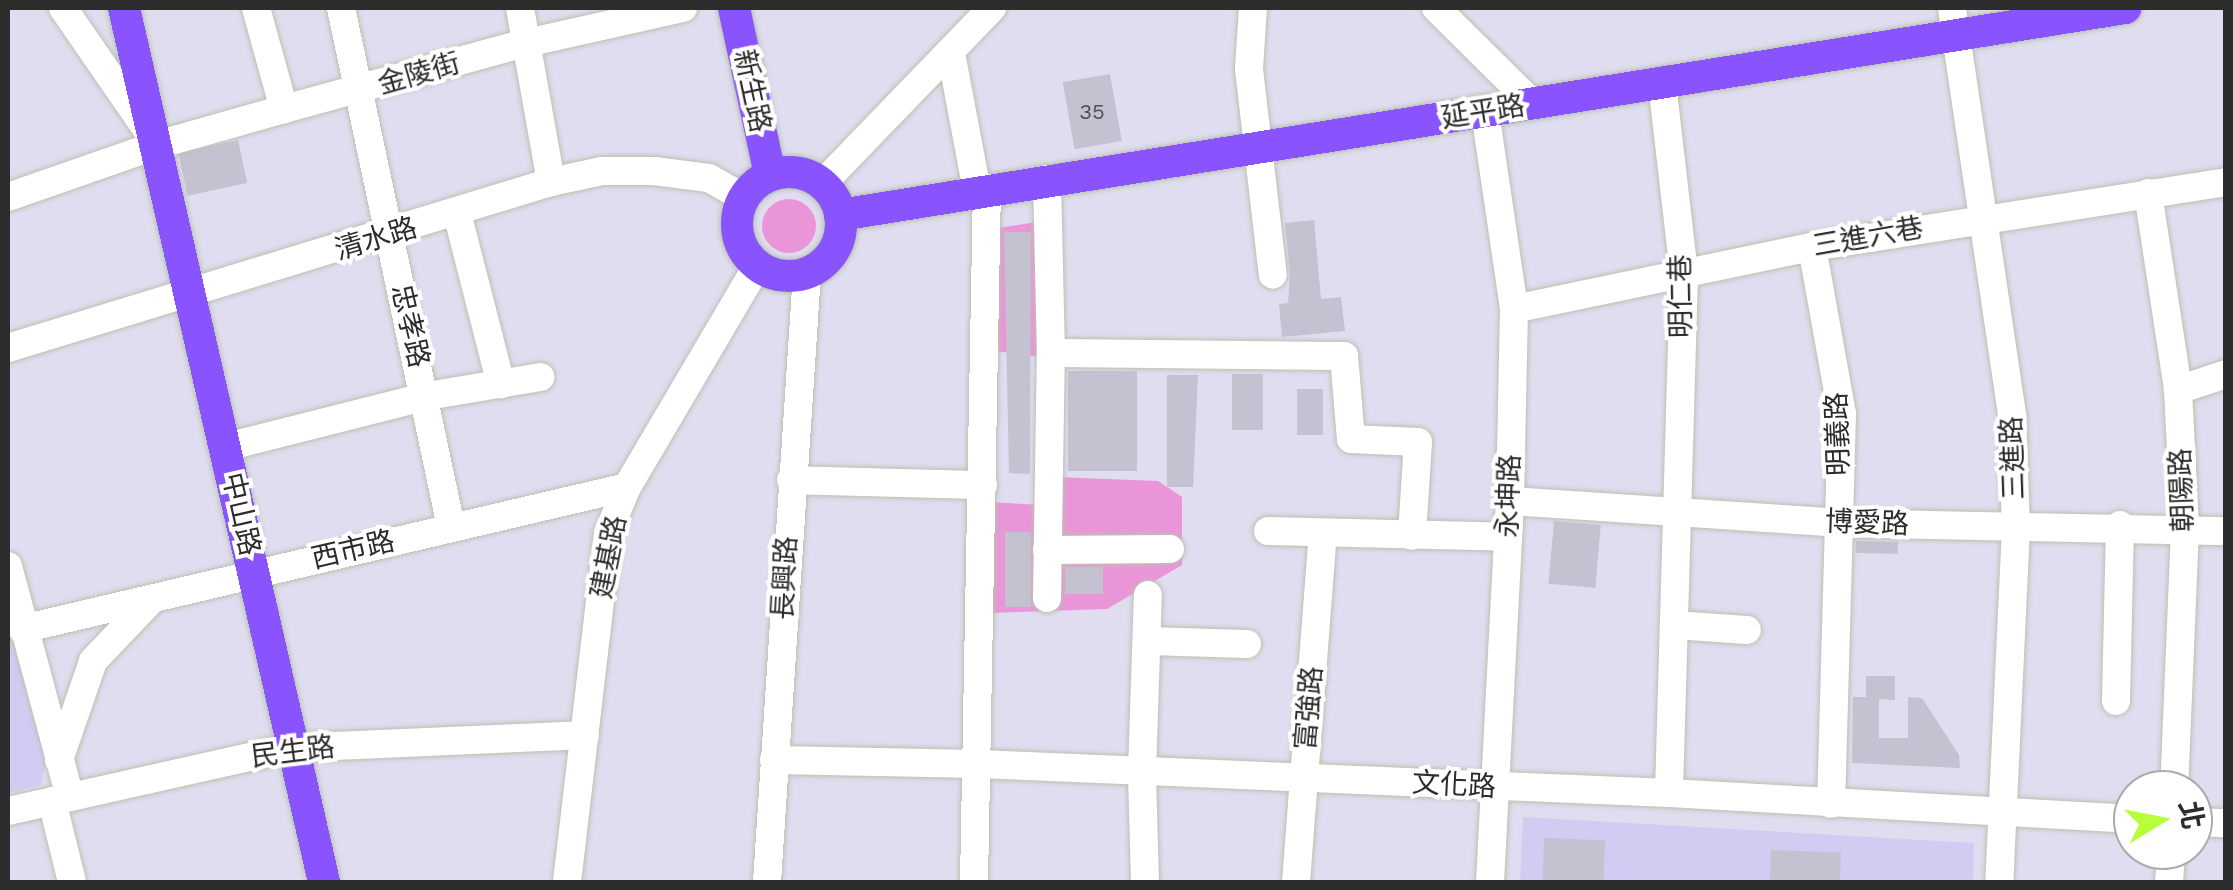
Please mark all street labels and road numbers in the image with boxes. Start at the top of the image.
street label: 金陵街 [374,46,464,102]
street label: 新生路 [727,46,777,136]
street label: 延平路 [1439,89,1527,135]
street label: 清水路 [331,211,421,267]
street label: 三進六巷 [1810,211,1926,263]
street label: 明仁巷 [1663,254,1699,338]
street label: 忠孝路 [384,281,436,371]
street label: 明義路 [1820,391,1856,477]
street label: 三進路 [1995,415,2031,501]
street label: 朝陽路 [2164,447,2200,533]
street label: 永坤路 [1491,453,1527,539]
street label: 中山路 [215,469,267,559]
street label: 博愛路 [1824,505,1910,541]
street label: 建基路 [584,513,634,601]
street label: 西市路 [308,524,398,576]
street label: 長興路 [766,535,804,621]
street label: 富強路 [1289,665,1329,751]
street label: 民生路 [249,730,337,774]
street label: 文化路 [1411,766,1497,804]

